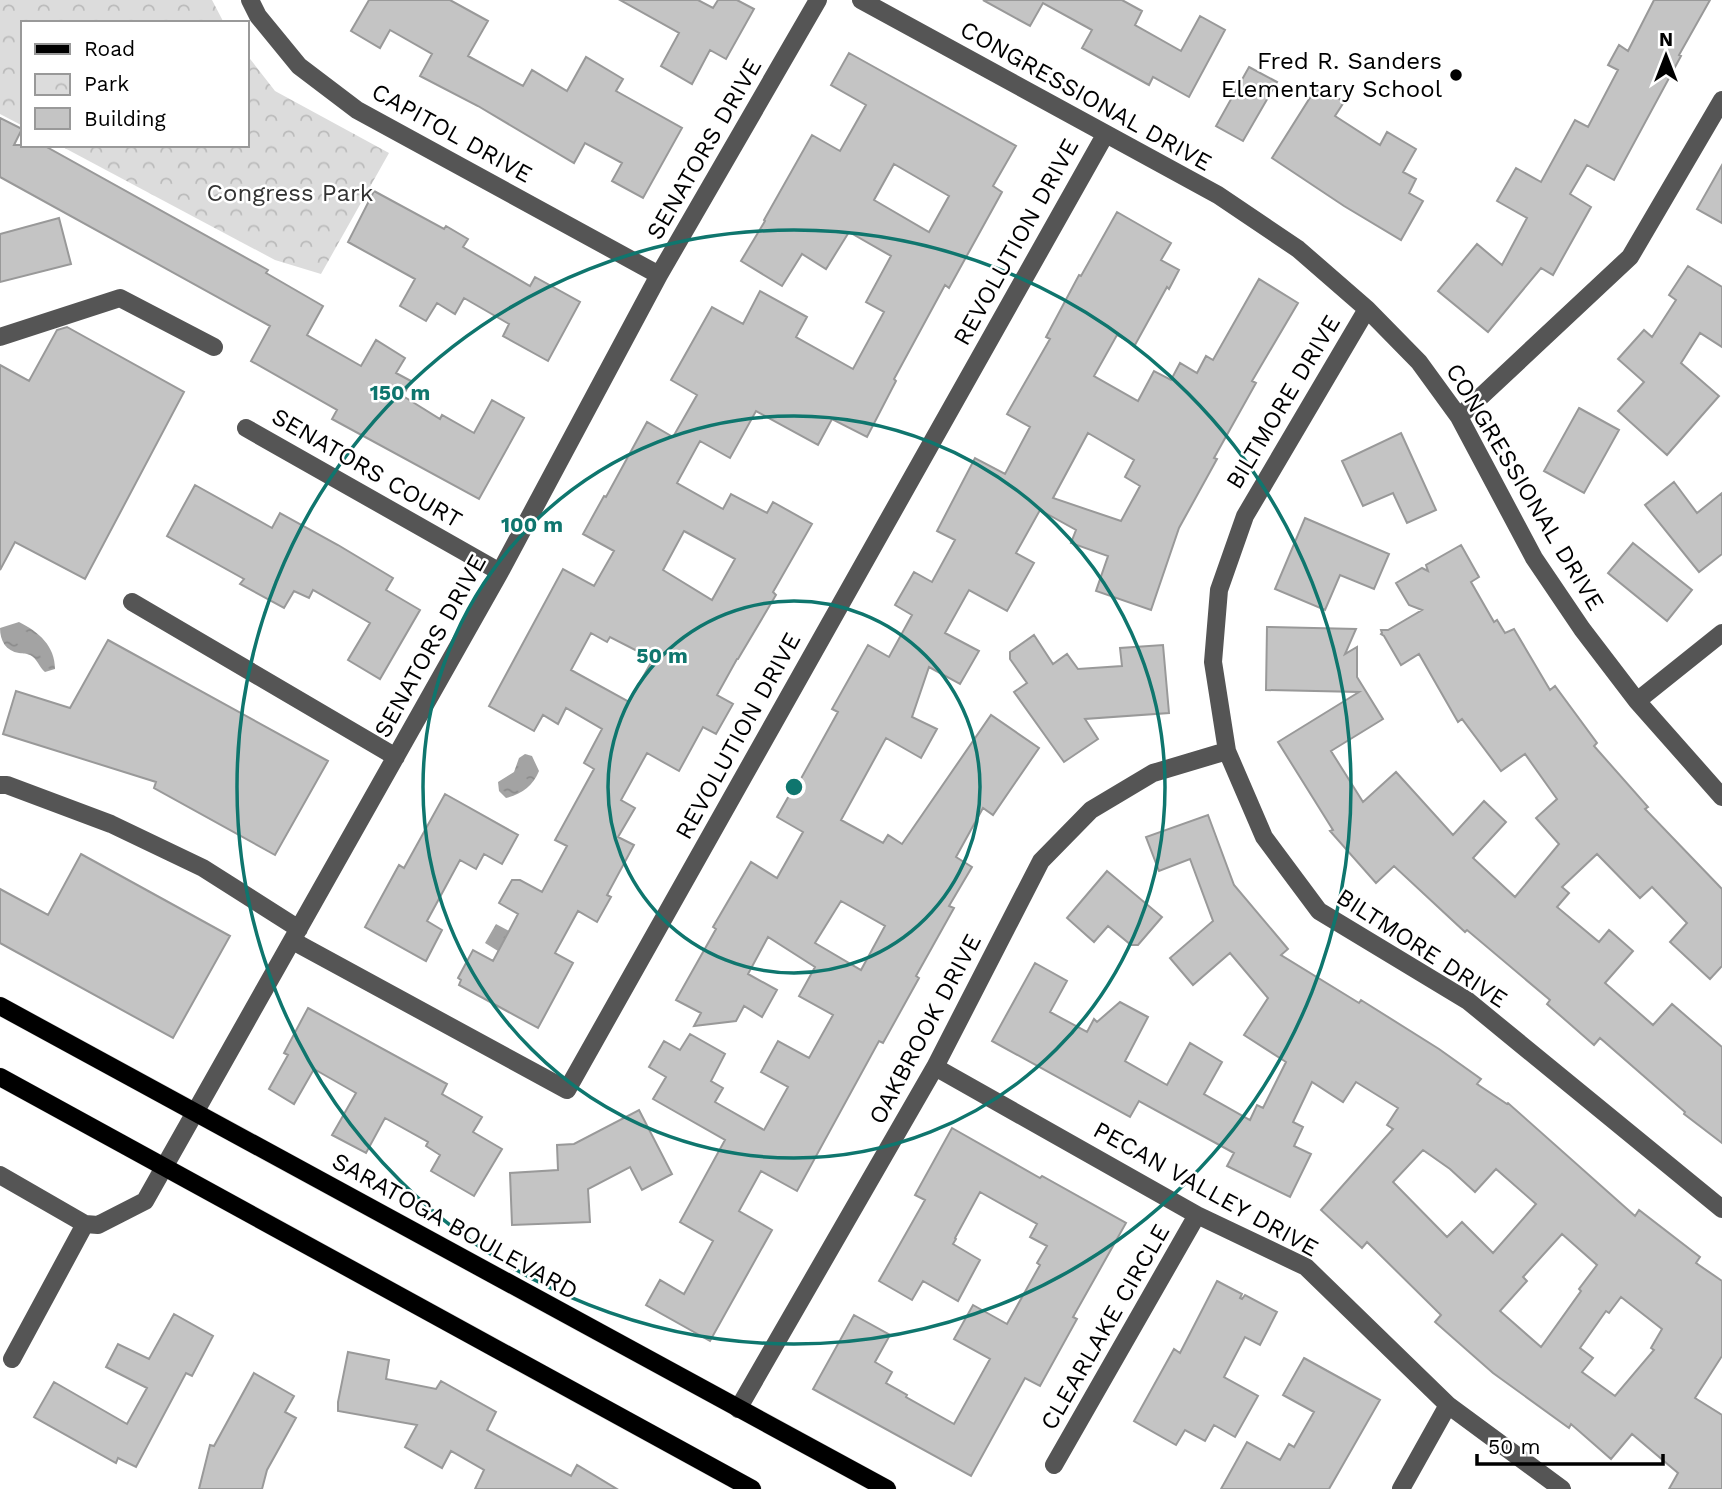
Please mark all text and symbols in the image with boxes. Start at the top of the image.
street label: CONGRESSIONAL DRIVE [955,15,1217,177]
legend [21,21,248,147]
north arrow [1631,21,1701,91]
text: N [1659,28,1673,51]
text: Road [84,36,135,61]
place label: Fred R. Sanders Elementary School [1221,47,1443,103]
street label: SENATORS DRIVE [641,53,767,245]
marker: Fred R. Sanders Elementary School [1448,67,1464,83]
text: Park [84,71,129,96]
street label: CAPITOL DRIVE [367,77,537,189]
text: Building [84,106,166,131]
street label: REVOLUTION DRIVE [948,134,1084,350]
park label: Congress Park [207,179,374,207]
street label: BILTMORE DRIVE [1220,310,1346,494]
street label: CONGRESSIONAL DRIVE [1440,358,1610,616]
text: 150 m [370,380,430,405]
street label: SENATORS COURT [267,402,467,534]
text: 100 m [501,512,563,537]
street label: SENATORS DRIVE [368,550,492,742]
street label: REVOLUTION DRIVE [670,628,806,844]
text: 50 m [636,643,688,668]
centre of rings [782,775,806,799]
street label: BILTMORE DRIVE [1331,882,1513,1014]
street label: OAKBROOK DRIVE [863,929,987,1129]
street label: PECAN VALLEY DRIVE [1089,1115,1323,1263]
street label: SARATOGA BOULEVARD [327,1147,583,1305]
street label: CLEARLAKE CIRCLE [1035,1219,1175,1435]
scale bar [1477,1422,1662,1466]
text: 50 m [1488,1434,1540,1459]

